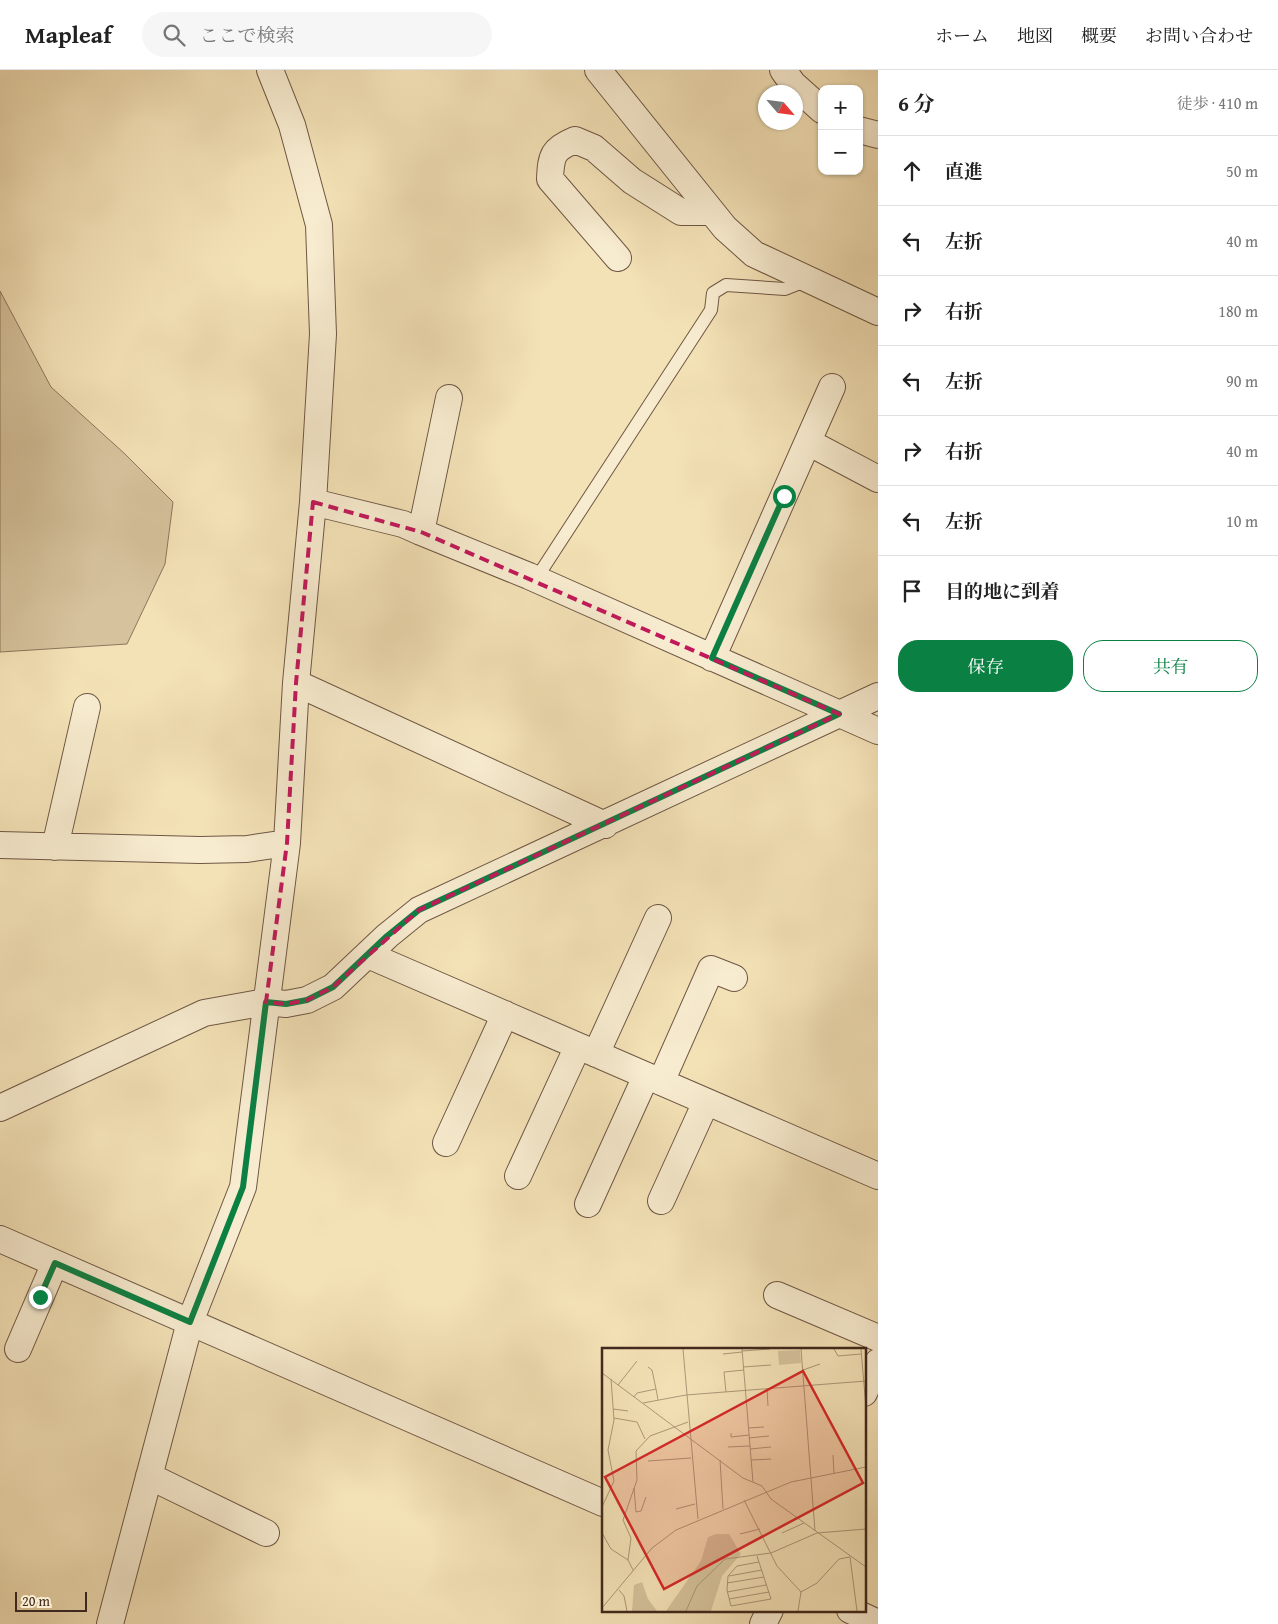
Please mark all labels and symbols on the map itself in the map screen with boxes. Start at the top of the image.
north arrow [758,85,803,130]
route start [773,485,796,508]
route end [29,1286,52,1309]
inset map [602,1348,866,1612]
scale bar [15,1589,88,1612]

